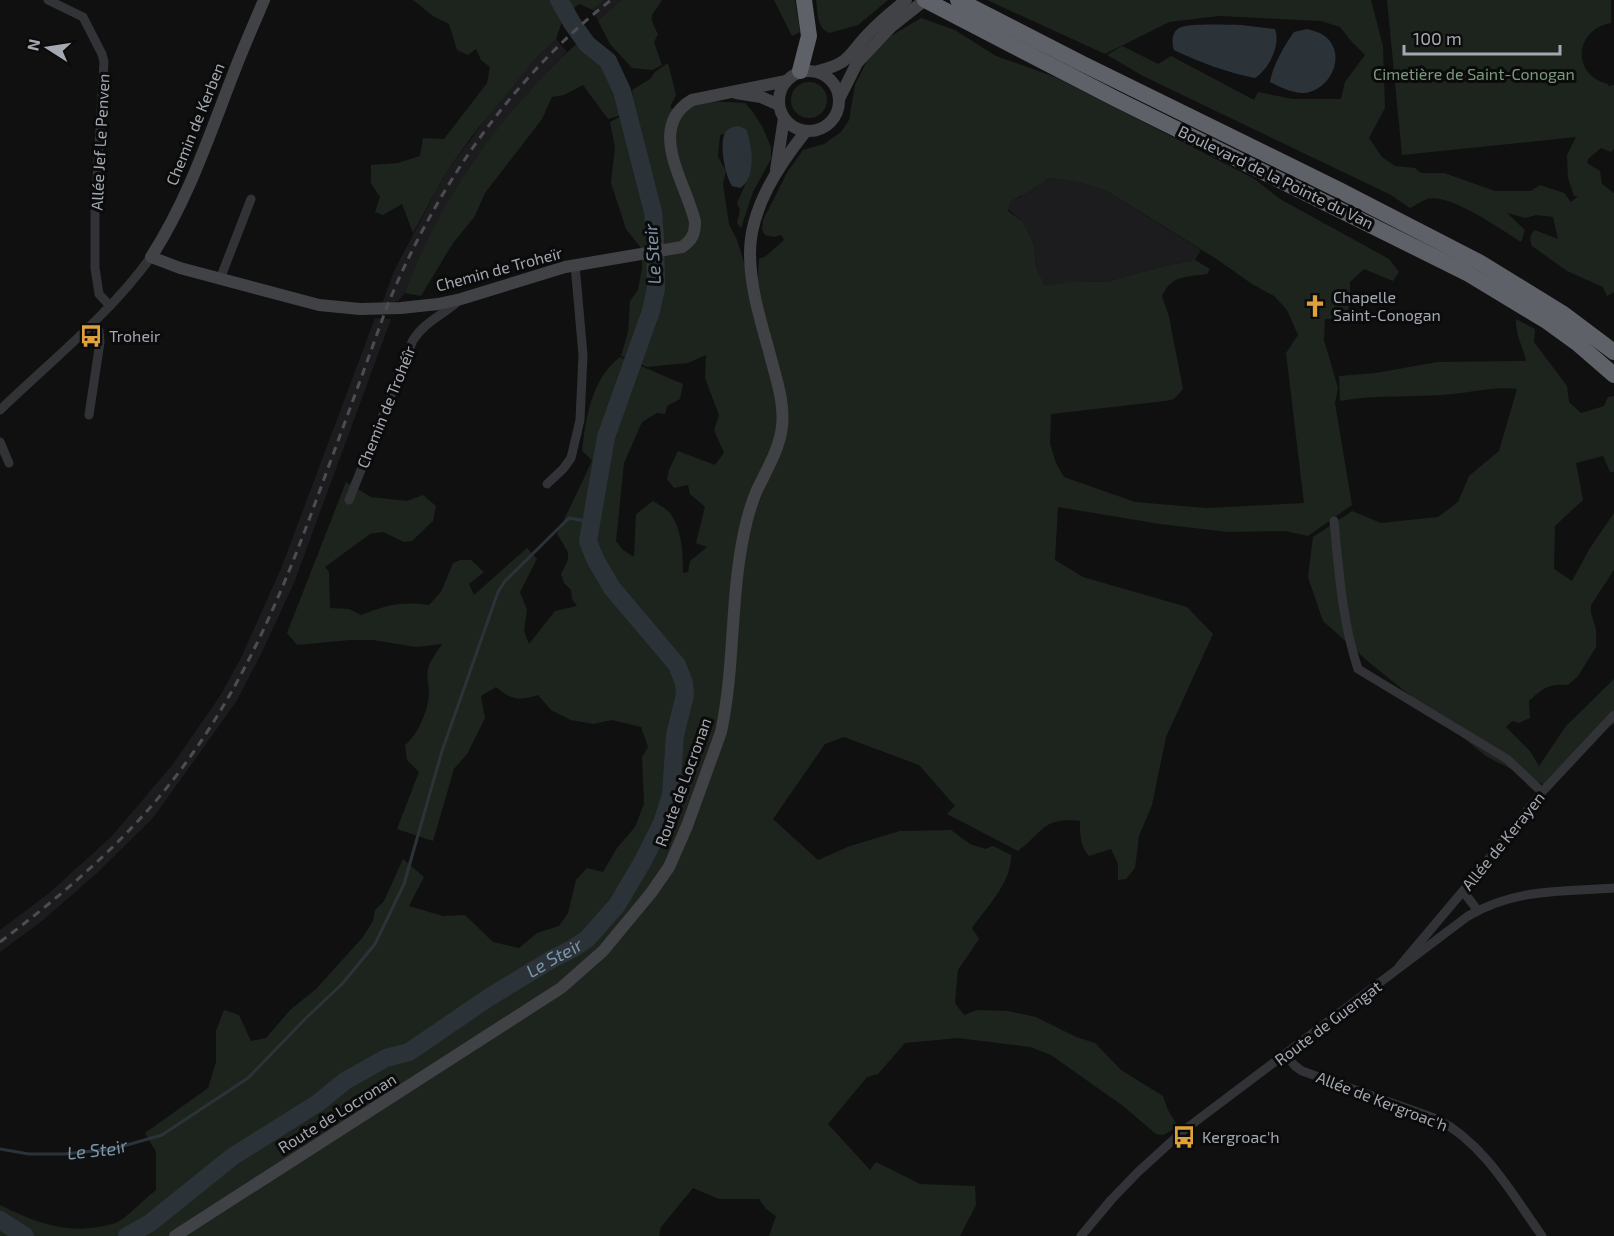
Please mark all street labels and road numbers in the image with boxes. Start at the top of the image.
street label: Chemin de Kerben [161,60,228,188]
street label: Allée Jef Le Penven [86,73,113,211]
street label: Boulevard de la Pointe du Van [1176,121,1377,232]
street label: Chemin de Troheïr [434,242,565,295]
street label: Chemin de Trohéîr [352,342,419,471]
street label: Route de Locronan [650,715,715,849]
street label: Allée de Kerayen [1457,788,1548,894]
street label: Route de Guengat [1271,976,1385,1069]
street label: Allée de Kergroac'h [1314,1067,1451,1134]
street label: Route de Locronan [274,1069,399,1157]

